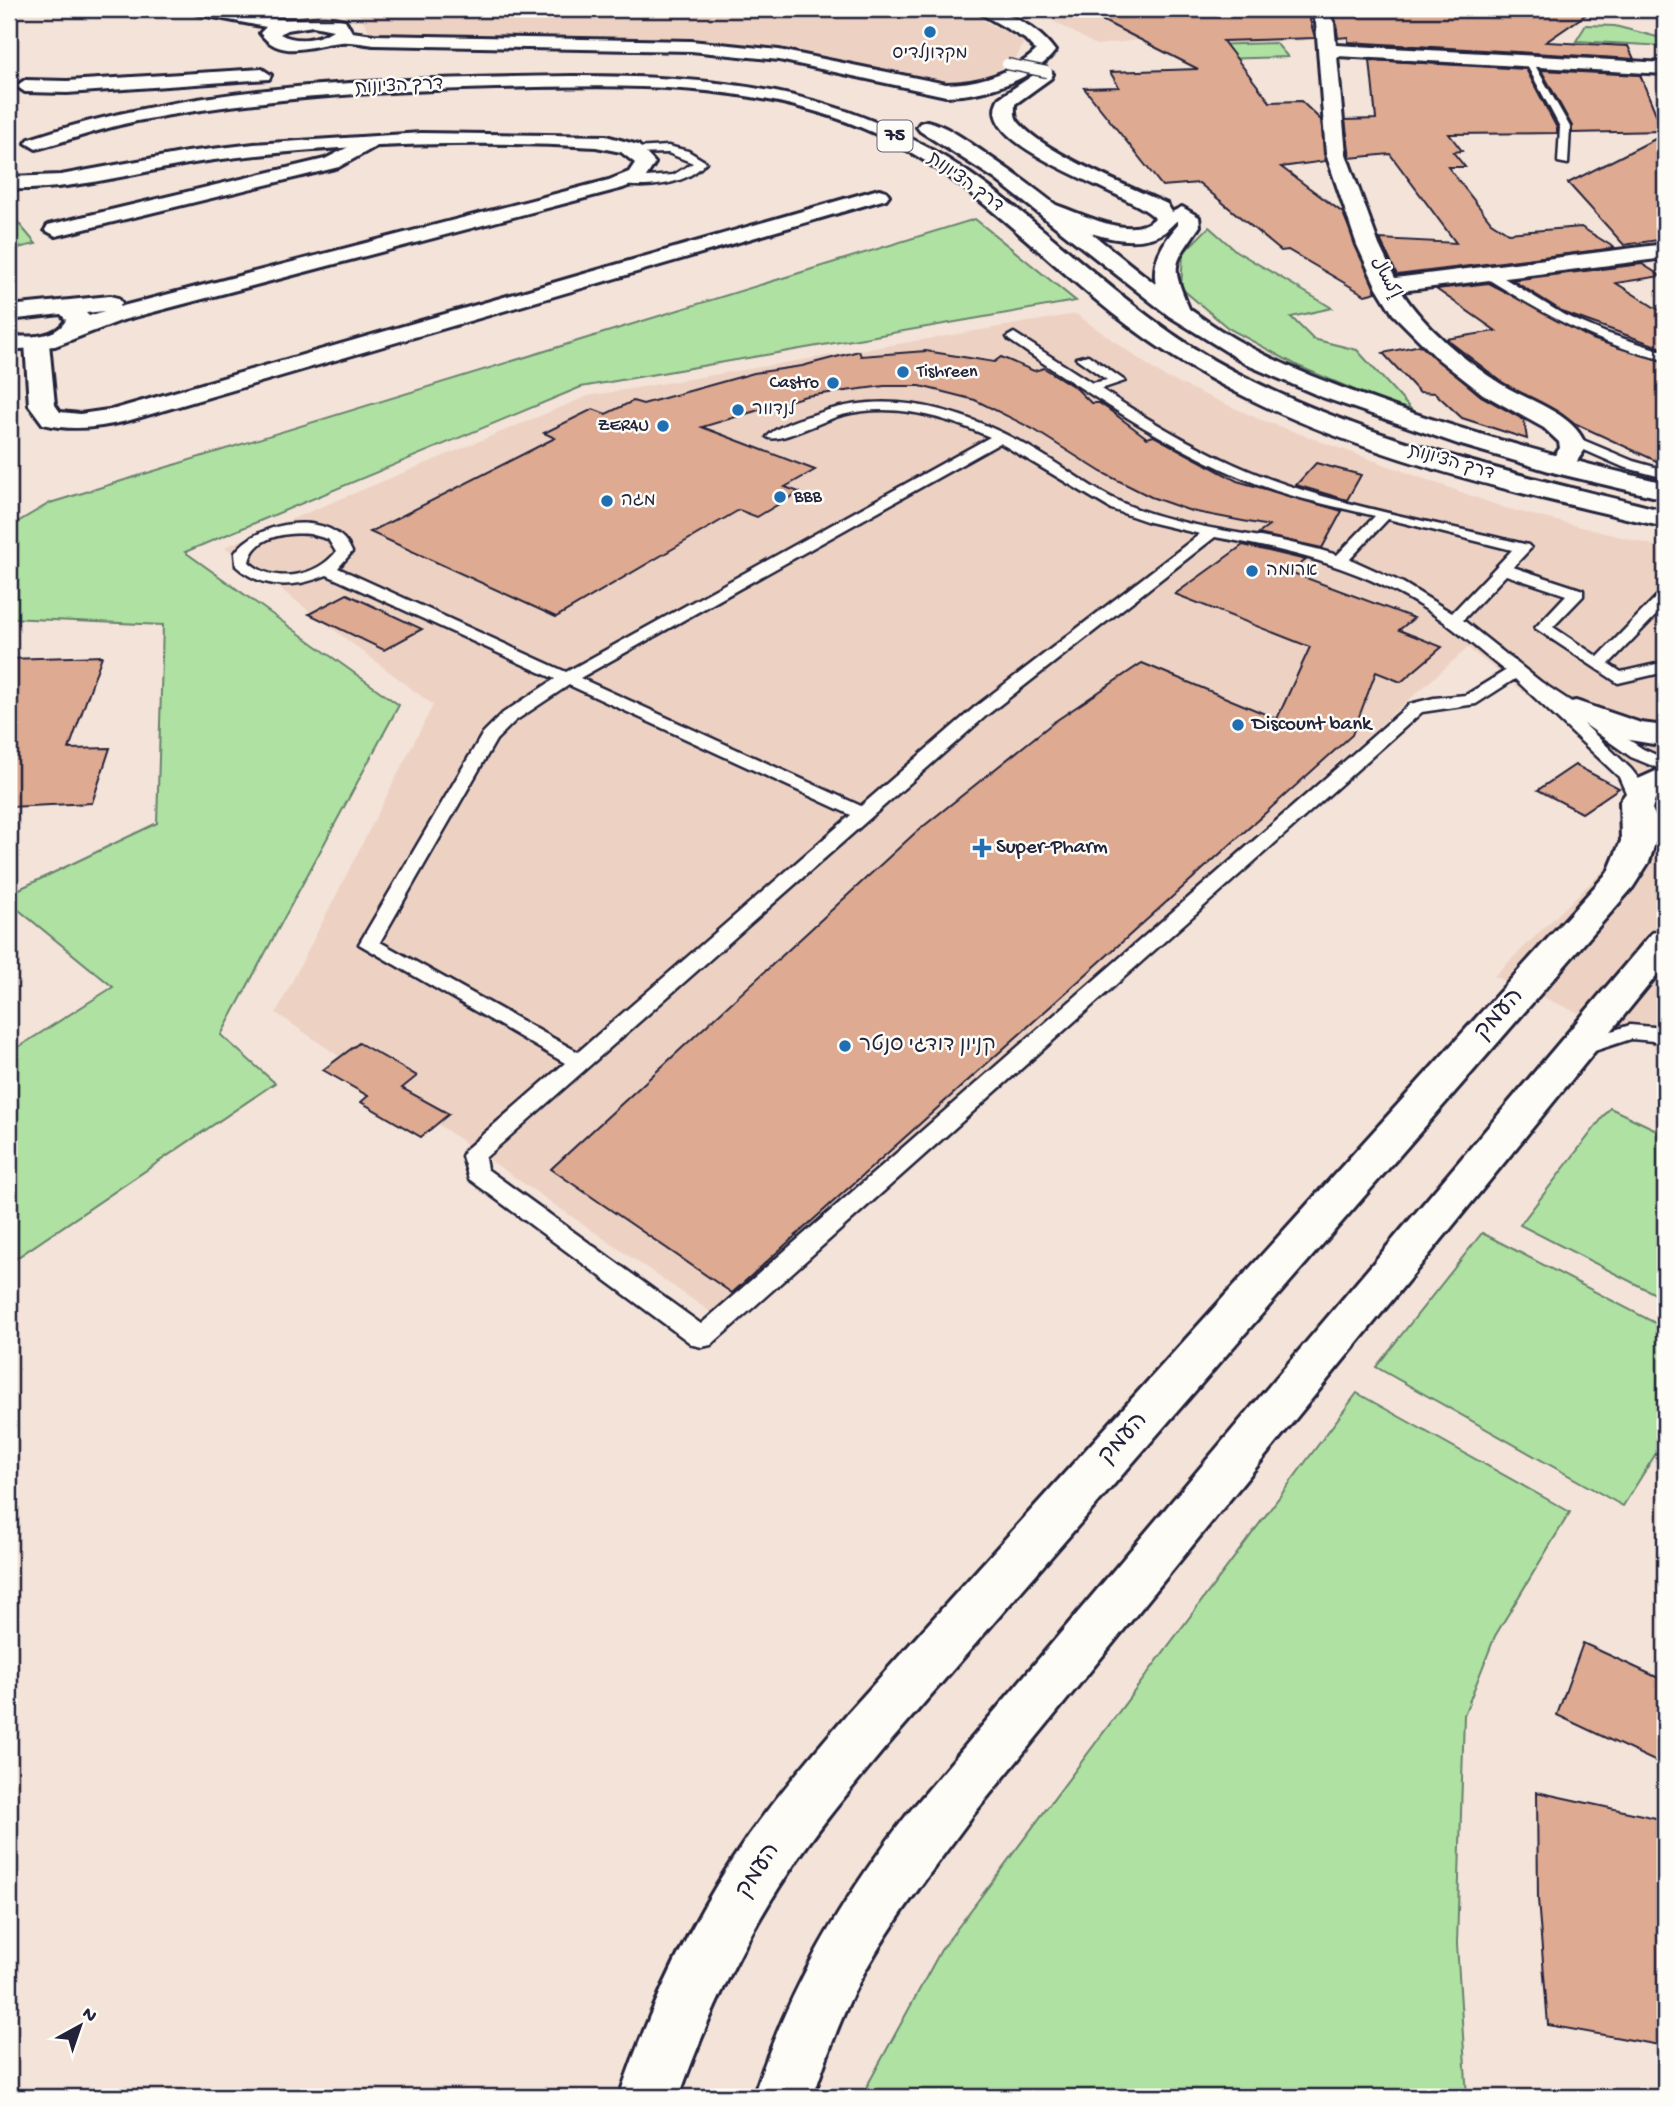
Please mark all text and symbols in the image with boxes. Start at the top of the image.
marker: מקדונלד'ס [922,24,938,40]
place label: מקדונלד'ס [892,42,968,65]
street label: דרך הציונות [354,74,444,100]
road number: 75 [878,120,912,152]
street label: דרך הציונות [923,148,1007,218]
street label: إكسال [1366,254,1404,302]
place label: Tishreen [916,362,978,383]
marker: Tishreen [895,364,911,380]
place label: Castro [770,373,819,394]
marker: Castro [825,375,841,391]
place label: לנדוור [752,399,796,421]
marker: לנדוור [730,402,746,418]
place label: ZER4U [598,416,649,437]
marker: ZER4U [655,418,671,434]
street label: דרך הציונות [1405,441,1497,485]
place label: BBB [793,487,822,508]
marker: BBB [772,489,788,505]
place label: מגה [621,491,656,512]
marker: מגה [599,493,615,509]
place label: ארומה [1266,561,1318,582]
marker: ארומה [1244,563,1260,579]
place label: Discount bank [1250,713,1374,738]
marker: Discount bank [1230,717,1246,733]
place label: Super-Pharm [996,836,1108,861]
marker: Super-Pharm [974,840,990,856]
street label: העמק [1469,983,1531,1047]
place label: קניון דודג' סנטר [859,1034,996,1059]
marker: קניון דודג' סנטר [837,1038,853,1054]
street label: העמק [1093,1407,1155,1471]
street label: העמק [730,1838,788,1904]
north arrow [46,1990,116,2060]
text: N [77,2003,101,2028]

